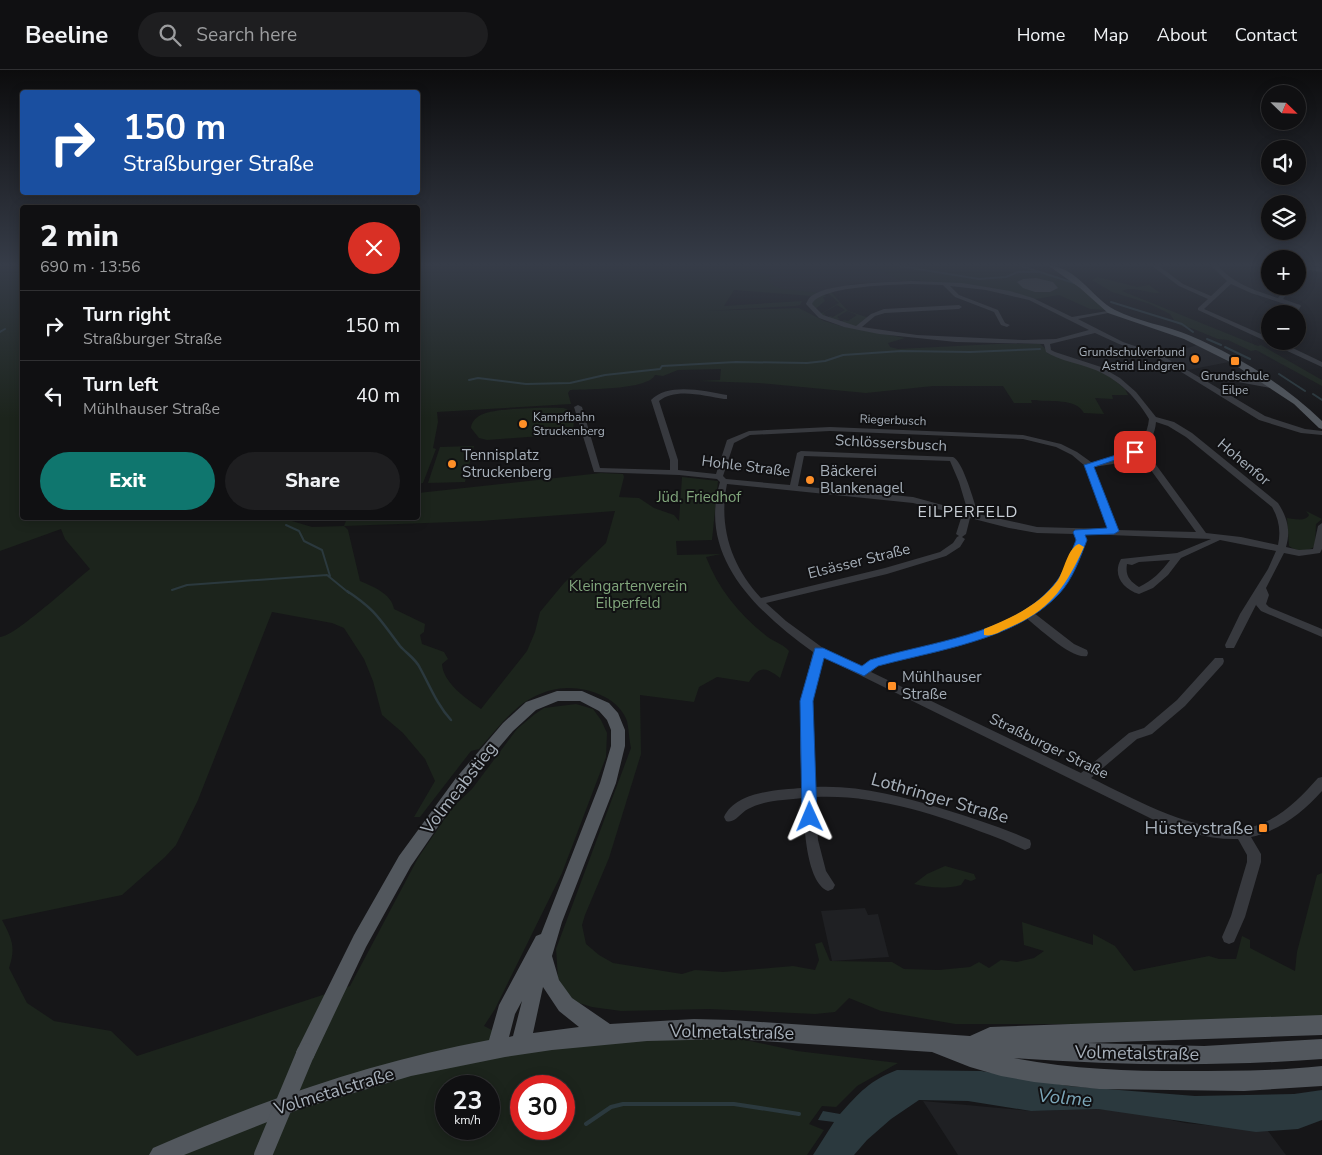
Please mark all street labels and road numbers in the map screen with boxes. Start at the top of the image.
street label: Riegerbusch [859,411,927,429]
street label: Schlössersbusch [834,430,948,456]
street label: Hohenfor [1213,434,1275,490]
street label: Hohle Straße [700,451,792,481]
street label: Elsässer Straße [806,539,912,583]
street label: Straßburger Straße [986,708,1112,784]
street label: Volmeabstieg [415,737,503,840]
street label: Lothringer Straße [868,767,1012,829]
street label: Volmetalstraße [669,1019,794,1045]
street label: Volmetalstraße [1074,1040,1199,1066]
street label: Volmetalstraße [270,1061,397,1121]

